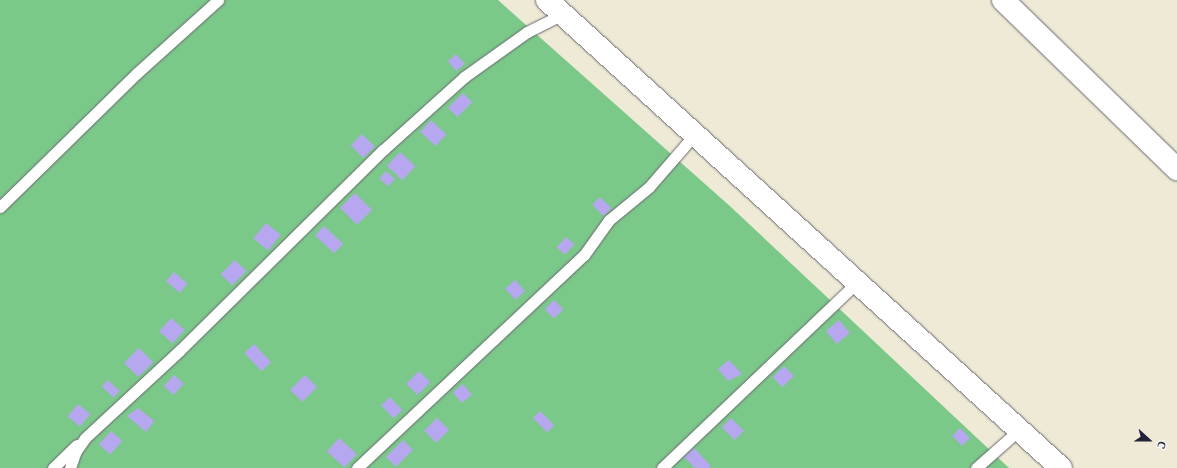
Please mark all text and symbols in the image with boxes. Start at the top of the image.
north arrow [1129,420,1169,460]
text: С [1152,438,1169,450]

